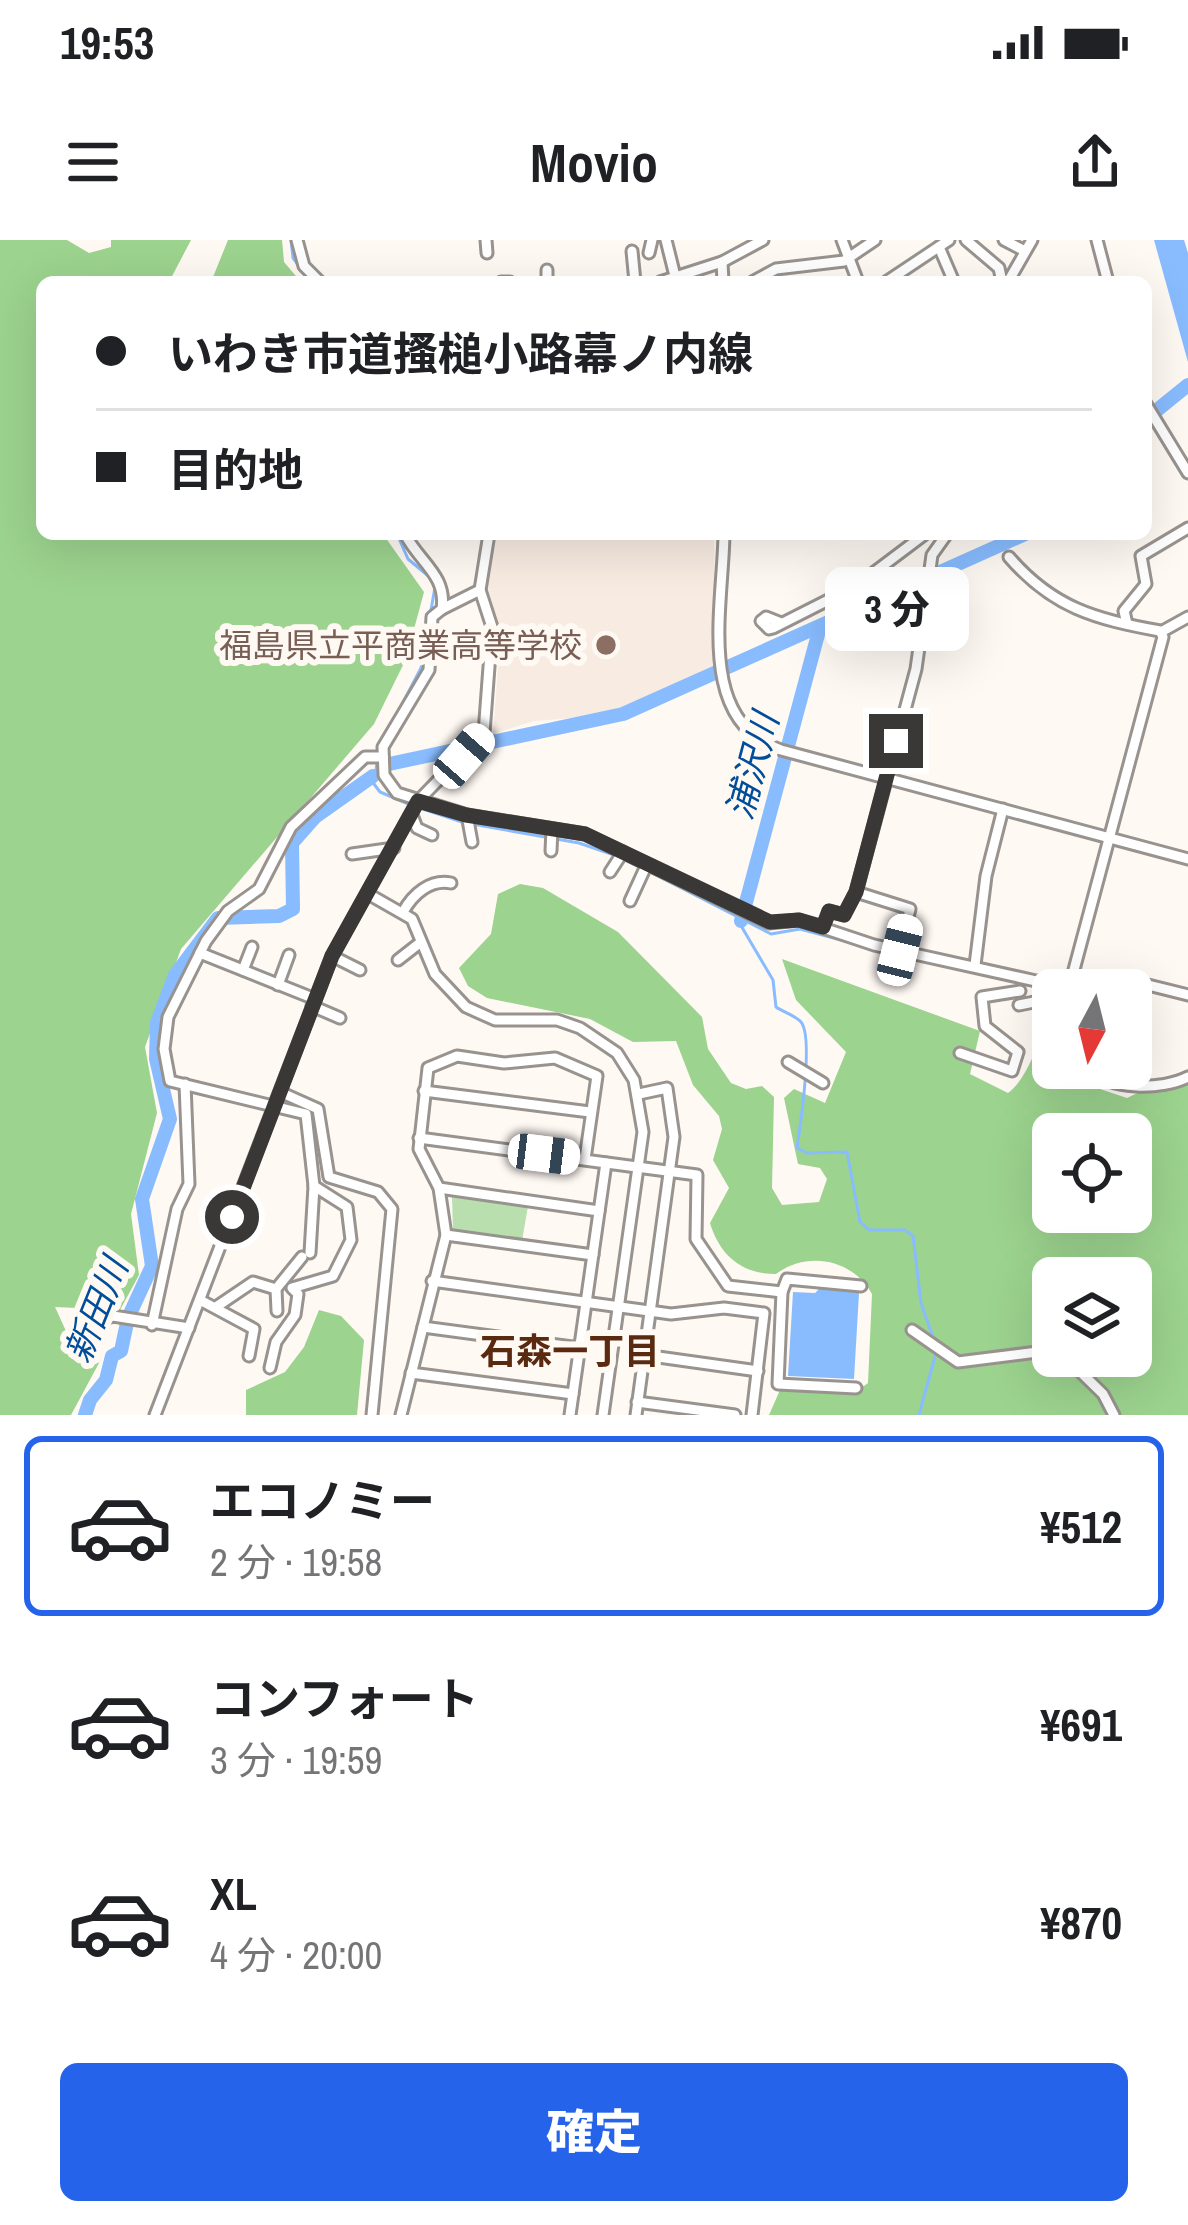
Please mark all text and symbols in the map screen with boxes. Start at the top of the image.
text: 19:53 [60,12,154,73]
text: Movio [530,126,658,199]
icon: menu [60,129,126,195]
icon: share [1062,129,1128,195]
text: いわき市道搔槌小路幕ノ内線 [168,323,753,384]
text: 目的地 [168,439,303,500]
callout: 3 分 [824,567,968,651]
text: 3 分 [864,583,930,635]
place label: 福島県立平商業高等学校 [219,623,582,667]
marker: 福島県立平商業高等学校 [593,632,619,658]
water label: 浦沢川 [715,704,790,824]
route end [869,714,923,768]
car [427,717,501,795]
car [874,911,926,989]
north arrow [1032,969,1152,1089]
map controls [1032,969,1152,1377]
button: locate [1032,1113,1152,1233]
car [506,1132,582,1176]
route start [205,1190,259,1244]
water label: 新田川 [54,1247,140,1369]
button: layers [1032,1257,1152,1377]
district label: 石森一丁目 [480,1327,660,1375]
text: エコノミー [210,1470,435,1531]
icon: car [66,1472,174,1580]
text: ¥512 [1040,1496,1122,1557]
text: 2 分 · 19:58 [210,1536,382,1588]
text: コンフォート [210,1668,479,1729]
icon: car [66,1670,174,1778]
text: ¥691 [1040,1694,1122,1755]
text: 3 分 · 19:59 [210,1734,382,1786]
text: XL [210,1863,257,1924]
icon: car [66,1868,174,1976]
text: ¥870 [1040,1892,1122,1953]
text: 4 分 · 20:00 [210,1929,382,1981]
button: 確定 [60,2063,1128,2201]

